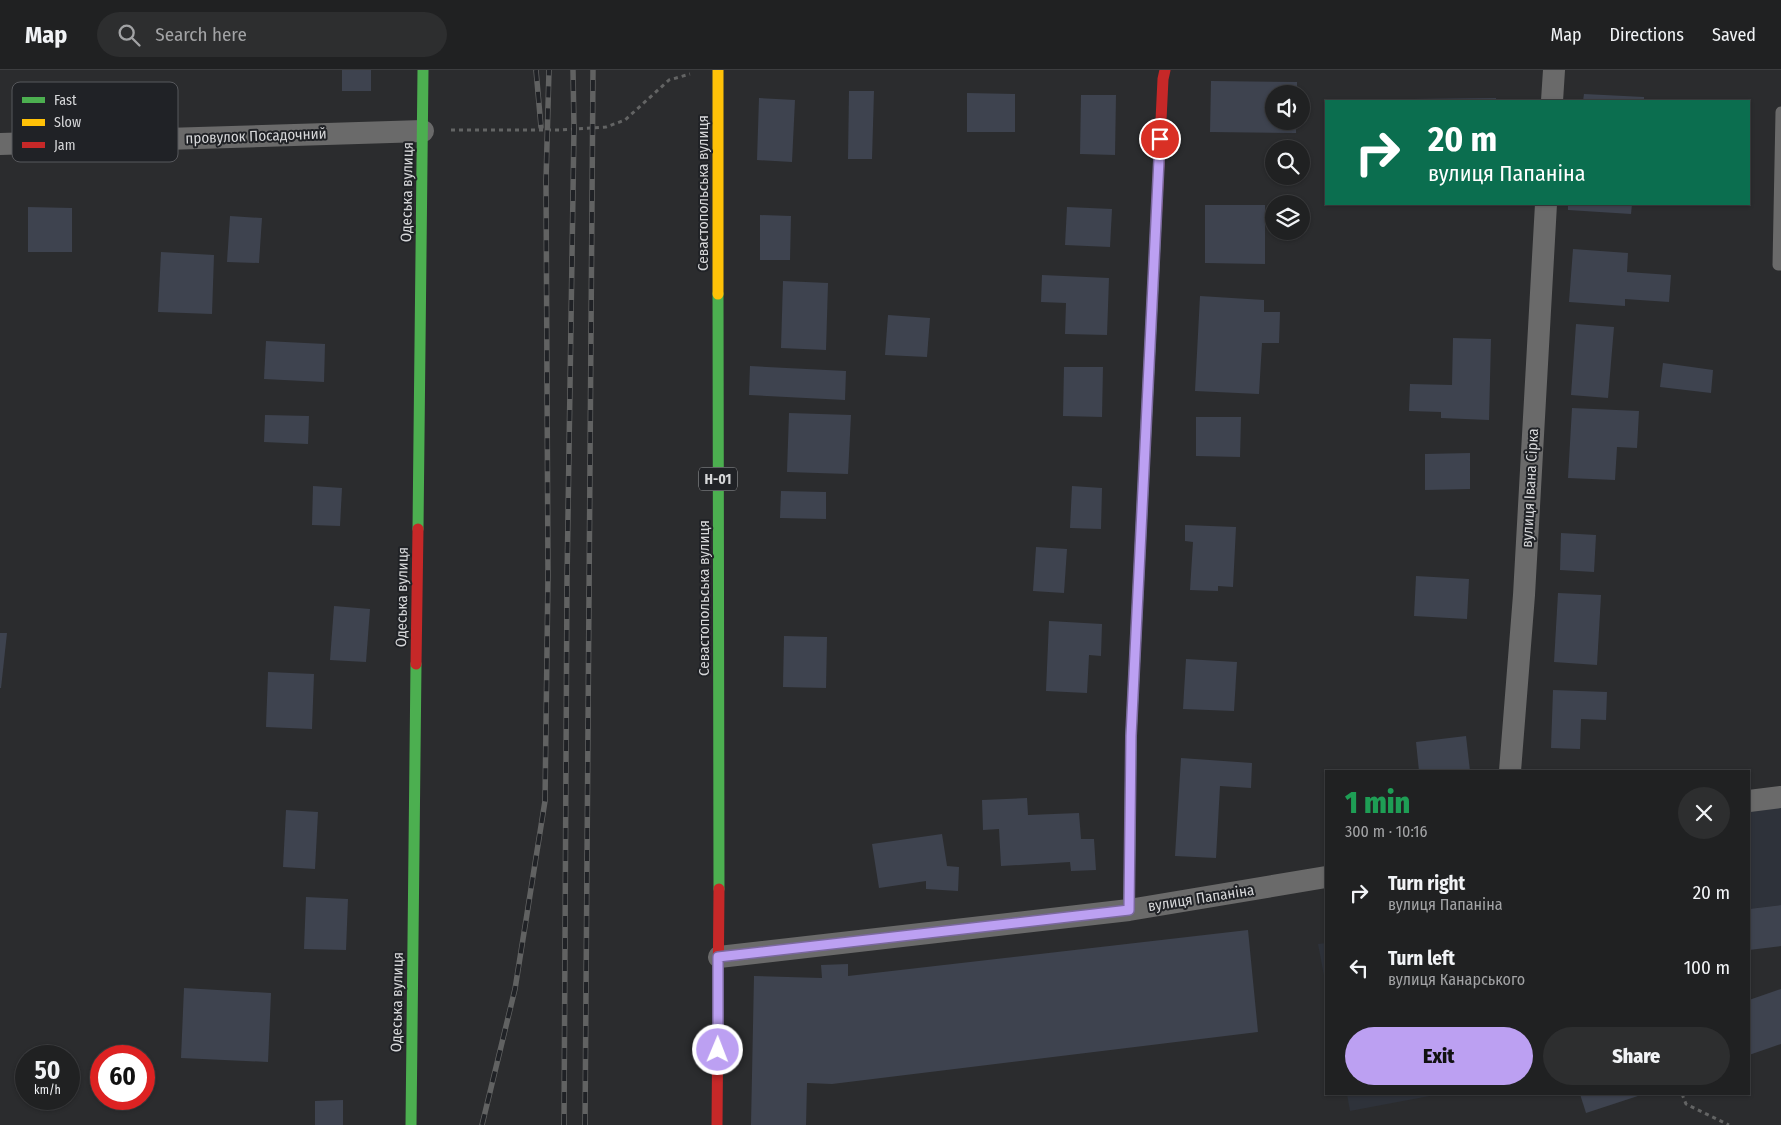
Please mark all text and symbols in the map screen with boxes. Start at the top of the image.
search box [97,12,447,57]
text: Map [25,21,67,49]
icon: search [115,21,143,49]
text: Search here [155,23,247,46]
text: Map [1550,24,1582,46]
text: Directions [1610,24,1684,46]
text: Saved [1712,24,1756,46]
legend [12,82,178,162]
map controls [1265,85,1310,240]
button: sound [1265,85,1310,130]
text: Fast [54,92,77,109]
text: Slow [54,114,81,131]
street label: Севастопольська вулиця [694,115,712,271]
pin [1139,118,1181,160]
text: 20 m [1428,118,1497,160]
icon: right [1345,120,1410,185]
street label: провулок Посадочний [185,125,327,147]
icon: arrive [1146,125,1174,153]
text: Jam [54,137,75,154]
button: search [1265,140,1310,185]
street label: Одеська вулиця [397,142,417,242]
text: вулиця Папаніна [1428,160,1585,187]
button: layers [1265,195,1310,240]
street label: вулиця Івана Сірка [1518,428,1542,548]
road number: Н-01 [699,468,737,490]
street label: Севастопольська вулиця [695,520,713,676]
street label: Одеська вулиця [392,547,412,647]
text: 1 min [1345,785,1410,821]
button: close [1678,787,1730,839]
text: 300 m · 10:16 [1345,822,1427,841]
text: Turn right [1388,872,1465,895]
icon: right [1345,879,1373,907]
street label: вулиця Папаніна [1147,881,1255,915]
text: 20 m [1693,881,1730,904]
text: вулиця Папаніна [1388,895,1503,914]
text: Turn left [1388,947,1455,970]
street label: Одеська вулиця [387,952,407,1052]
icon: left [1345,954,1373,982]
text: 100 m [1684,956,1730,979]
text: вулиця Канарського [1388,970,1525,989]
position arrow [691,1023,743,1075]
button: Exit [1345,1027,1533,1085]
button: Share [1543,1027,1730,1085]
speed limit sign: 60 [90,1045,155,1110]
text: 50 [35,1056,60,1086]
text: km/h [34,1083,61,1097]

